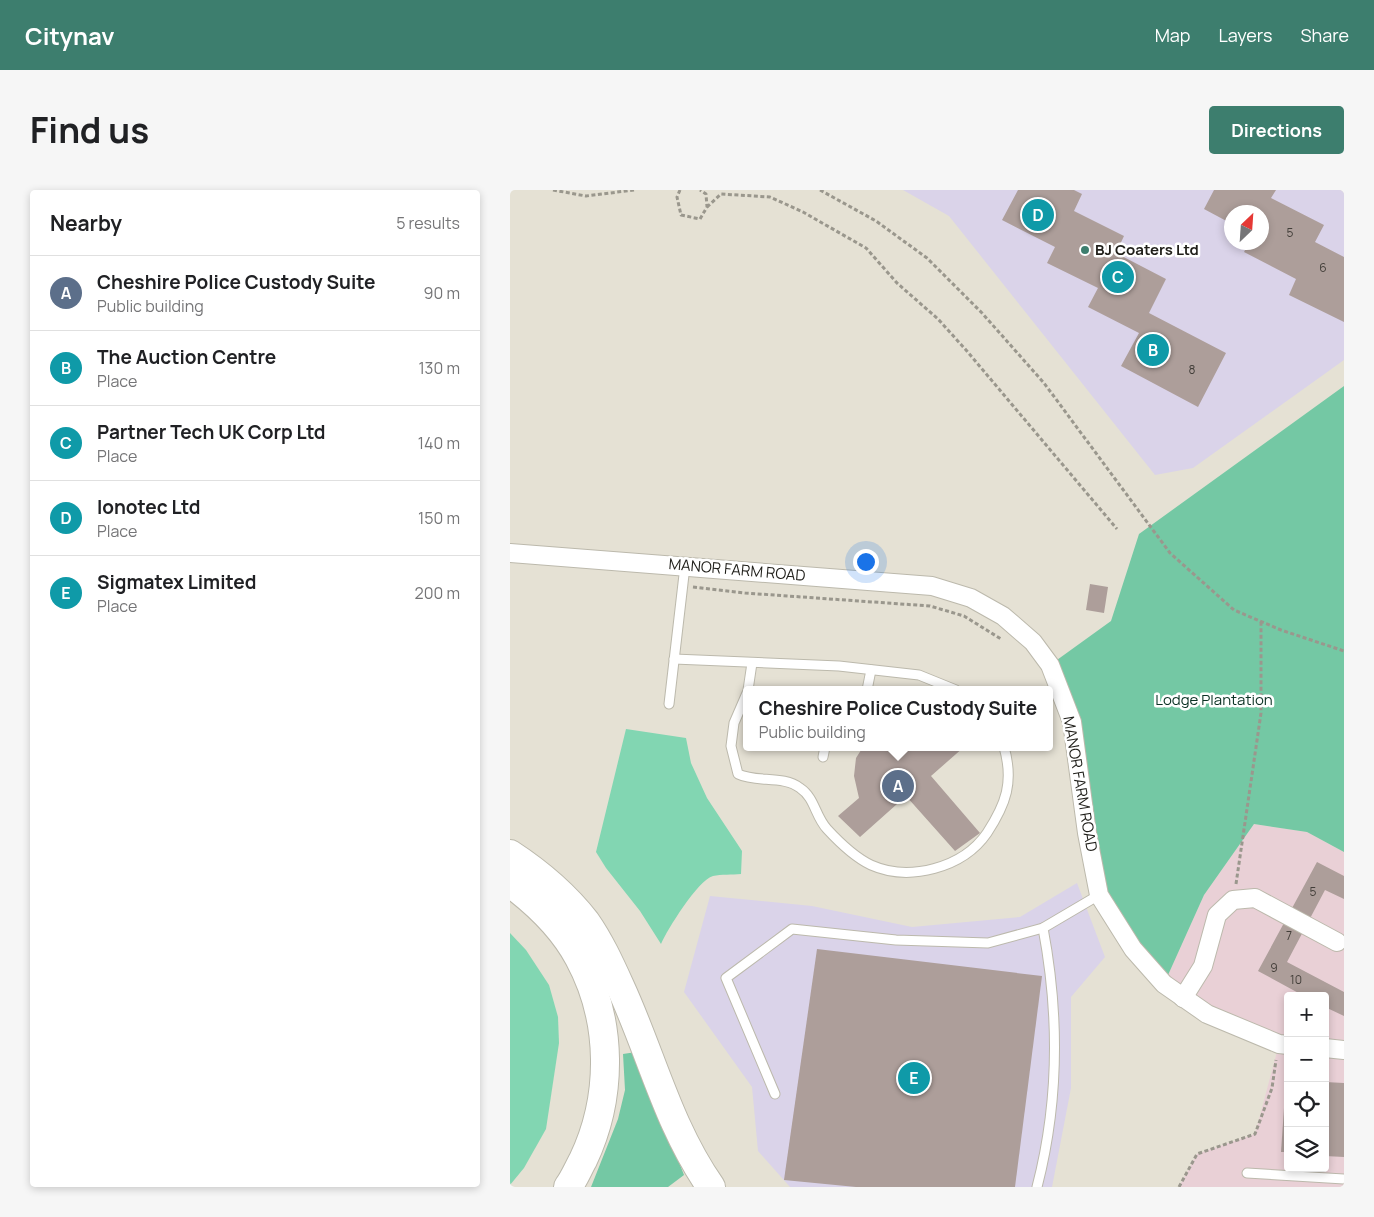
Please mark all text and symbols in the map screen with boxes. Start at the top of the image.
text: Citynav [25,19,115,52]
text: Map [1155,23,1190,47]
text: Layers [1218,23,1272,47]
text: Share [1300,23,1349,47]
text: Find us [30,106,149,154]
button: Directions [1209,106,1344,154]
pin: D [1022,196,1054,234]
north arrow [1224,205,1269,250]
text: Nearby [50,209,122,237]
text: 5 results [396,212,460,234]
house number: 5 [1287,224,1294,241]
place label: BJ Coaters Ltd [1095,239,1199,260]
marker: BJ Coaters Ltd [1079,244,1091,256]
pin: C [1102,258,1134,296]
house number: 6 [1319,259,1327,276]
text: Cheshire Police Custody Suite [97,269,375,295]
text: A [61,282,71,304]
text: 90 m [424,282,460,304]
text: Public building [97,295,204,317]
pin: B [1137,331,1169,369]
text: The Auction Centre [97,344,276,370]
text: B [61,357,71,379]
text: 130 m [418,357,460,379]
house number: 8 [1189,361,1196,378]
text: Place [97,370,137,392]
text: Partner Tech UK Corp Ltd [97,419,326,445]
text: C [60,432,72,454]
text: 140 m [418,432,460,454]
text: Place [97,445,137,467]
text: Ionotec Ltd [97,494,201,520]
text: D [60,507,72,529]
text: 150 m [418,507,460,529]
text: Place [97,520,137,542]
your location [853,549,879,575]
street label: MANOR FARM ROAD [668,553,806,586]
text: Sigmatex Limited [97,569,256,595]
text: E [61,582,71,604]
text: 200 m [415,582,460,604]
text: Place [97,595,137,617]
popup [743,686,1053,751]
park label: Lodge Plantation [1155,689,1273,710]
text: Cheshire Police Custody Suite [759,695,1037,721]
street label: MANOR FARM ROAD [1058,715,1103,853]
text: Public building [759,721,866,743]
pin: A [882,767,914,805]
house number: 5 [1310,883,1317,900]
house number: 7 [1286,927,1292,944]
house number: 9 [1270,959,1278,976]
house number: 10 [1290,971,1302,988]
map controls [1284,992,1329,1172]
button: + [1284,992,1329,1037]
button: − [1284,1037,1329,1082]
pin: E [898,1059,930,1097]
button: locate [1284,1082,1329,1127]
button: layers [1284,1127,1329,1172]

